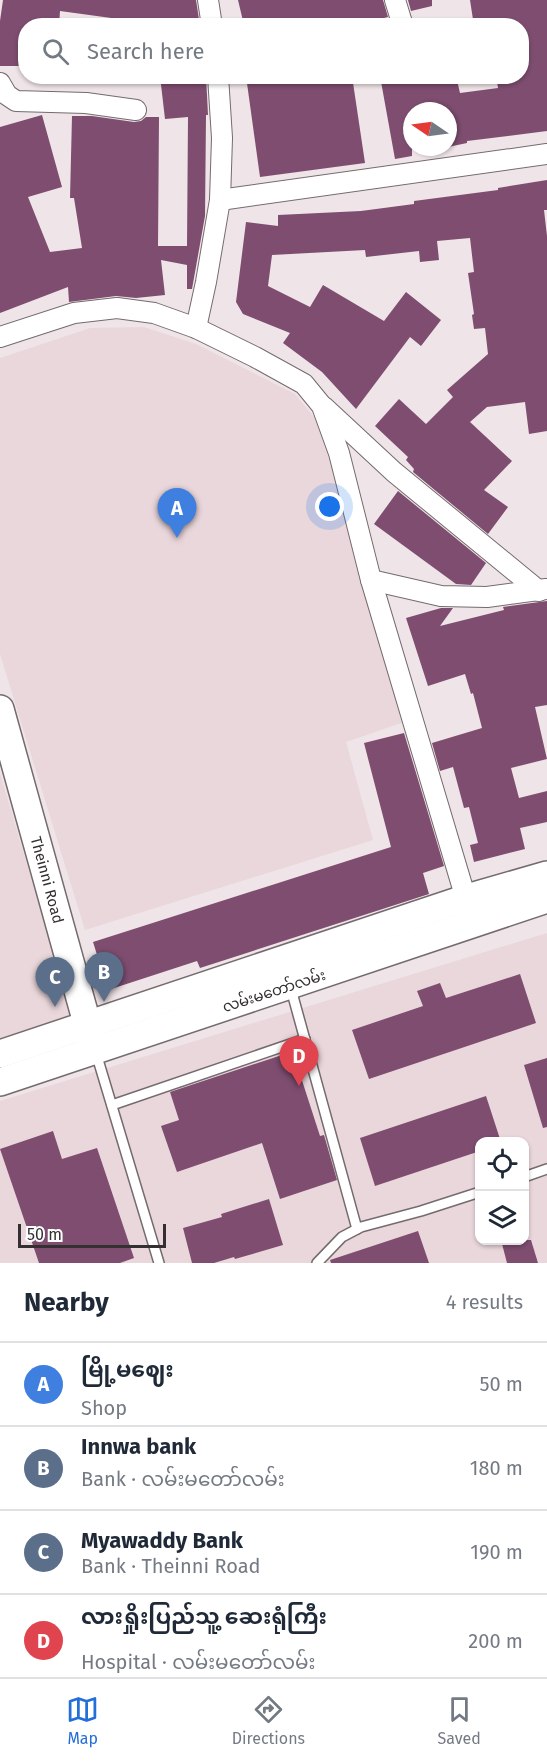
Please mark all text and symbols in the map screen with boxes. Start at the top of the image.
search box [18,18,529,84]
icon: search [39,35,72,68]
text: Search here [87,38,205,65]
north arrow [403,102,457,156]
pin: A [158,488,196,538]
your location [315,492,344,521]
street label: Theinni Road [27,835,67,925]
pin: B [84,952,124,1002]
pin: C [36,958,74,1007]
street label: လမ်းမတော်လမ်း [220,965,328,1016]
pin: D [280,1036,318,1086]
map controls [475,1137,529,1245]
button: locate [475,1137,529,1191]
button: layers [475,1191,529,1245]
scale bar [18,1221,166,1248]
text: 50 m [27,1225,62,1244]
text: Nearby [24,1287,109,1318]
text: 4 results [446,1290,523,1314]
text: မြို့မဈေး [81,1356,174,1383]
text: A [38,1372,49,1396]
text: 50 m [479,1372,523,1396]
text: Shop [81,1396,127,1420]
text: Innwa bank [81,1433,196,1460]
text: B [37,1456,50,1480]
text: 180 m [470,1456,523,1480]
text: Bank · လမ်းမတော်လမ်း [81,1467,285,1491]
text: Myawaddy Bank [81,1527,243,1554]
text: C [38,1540,49,1564]
text: 190 m [470,1540,523,1564]
text: Bank · Theinni Road [81,1554,261,1578]
text: လားရှိုးပြည်သူ့ ဆေးရုံကြီး [81,1603,327,1630]
text: D [37,1629,50,1653]
text: 200 m [468,1629,523,1653]
text: Hospital · လမ်းမတော်လမ်း [81,1650,316,1674]
tab: Map [66,1693,99,1748]
tab: Directions [232,1693,305,1748]
tab: Saved [437,1693,481,1748]

